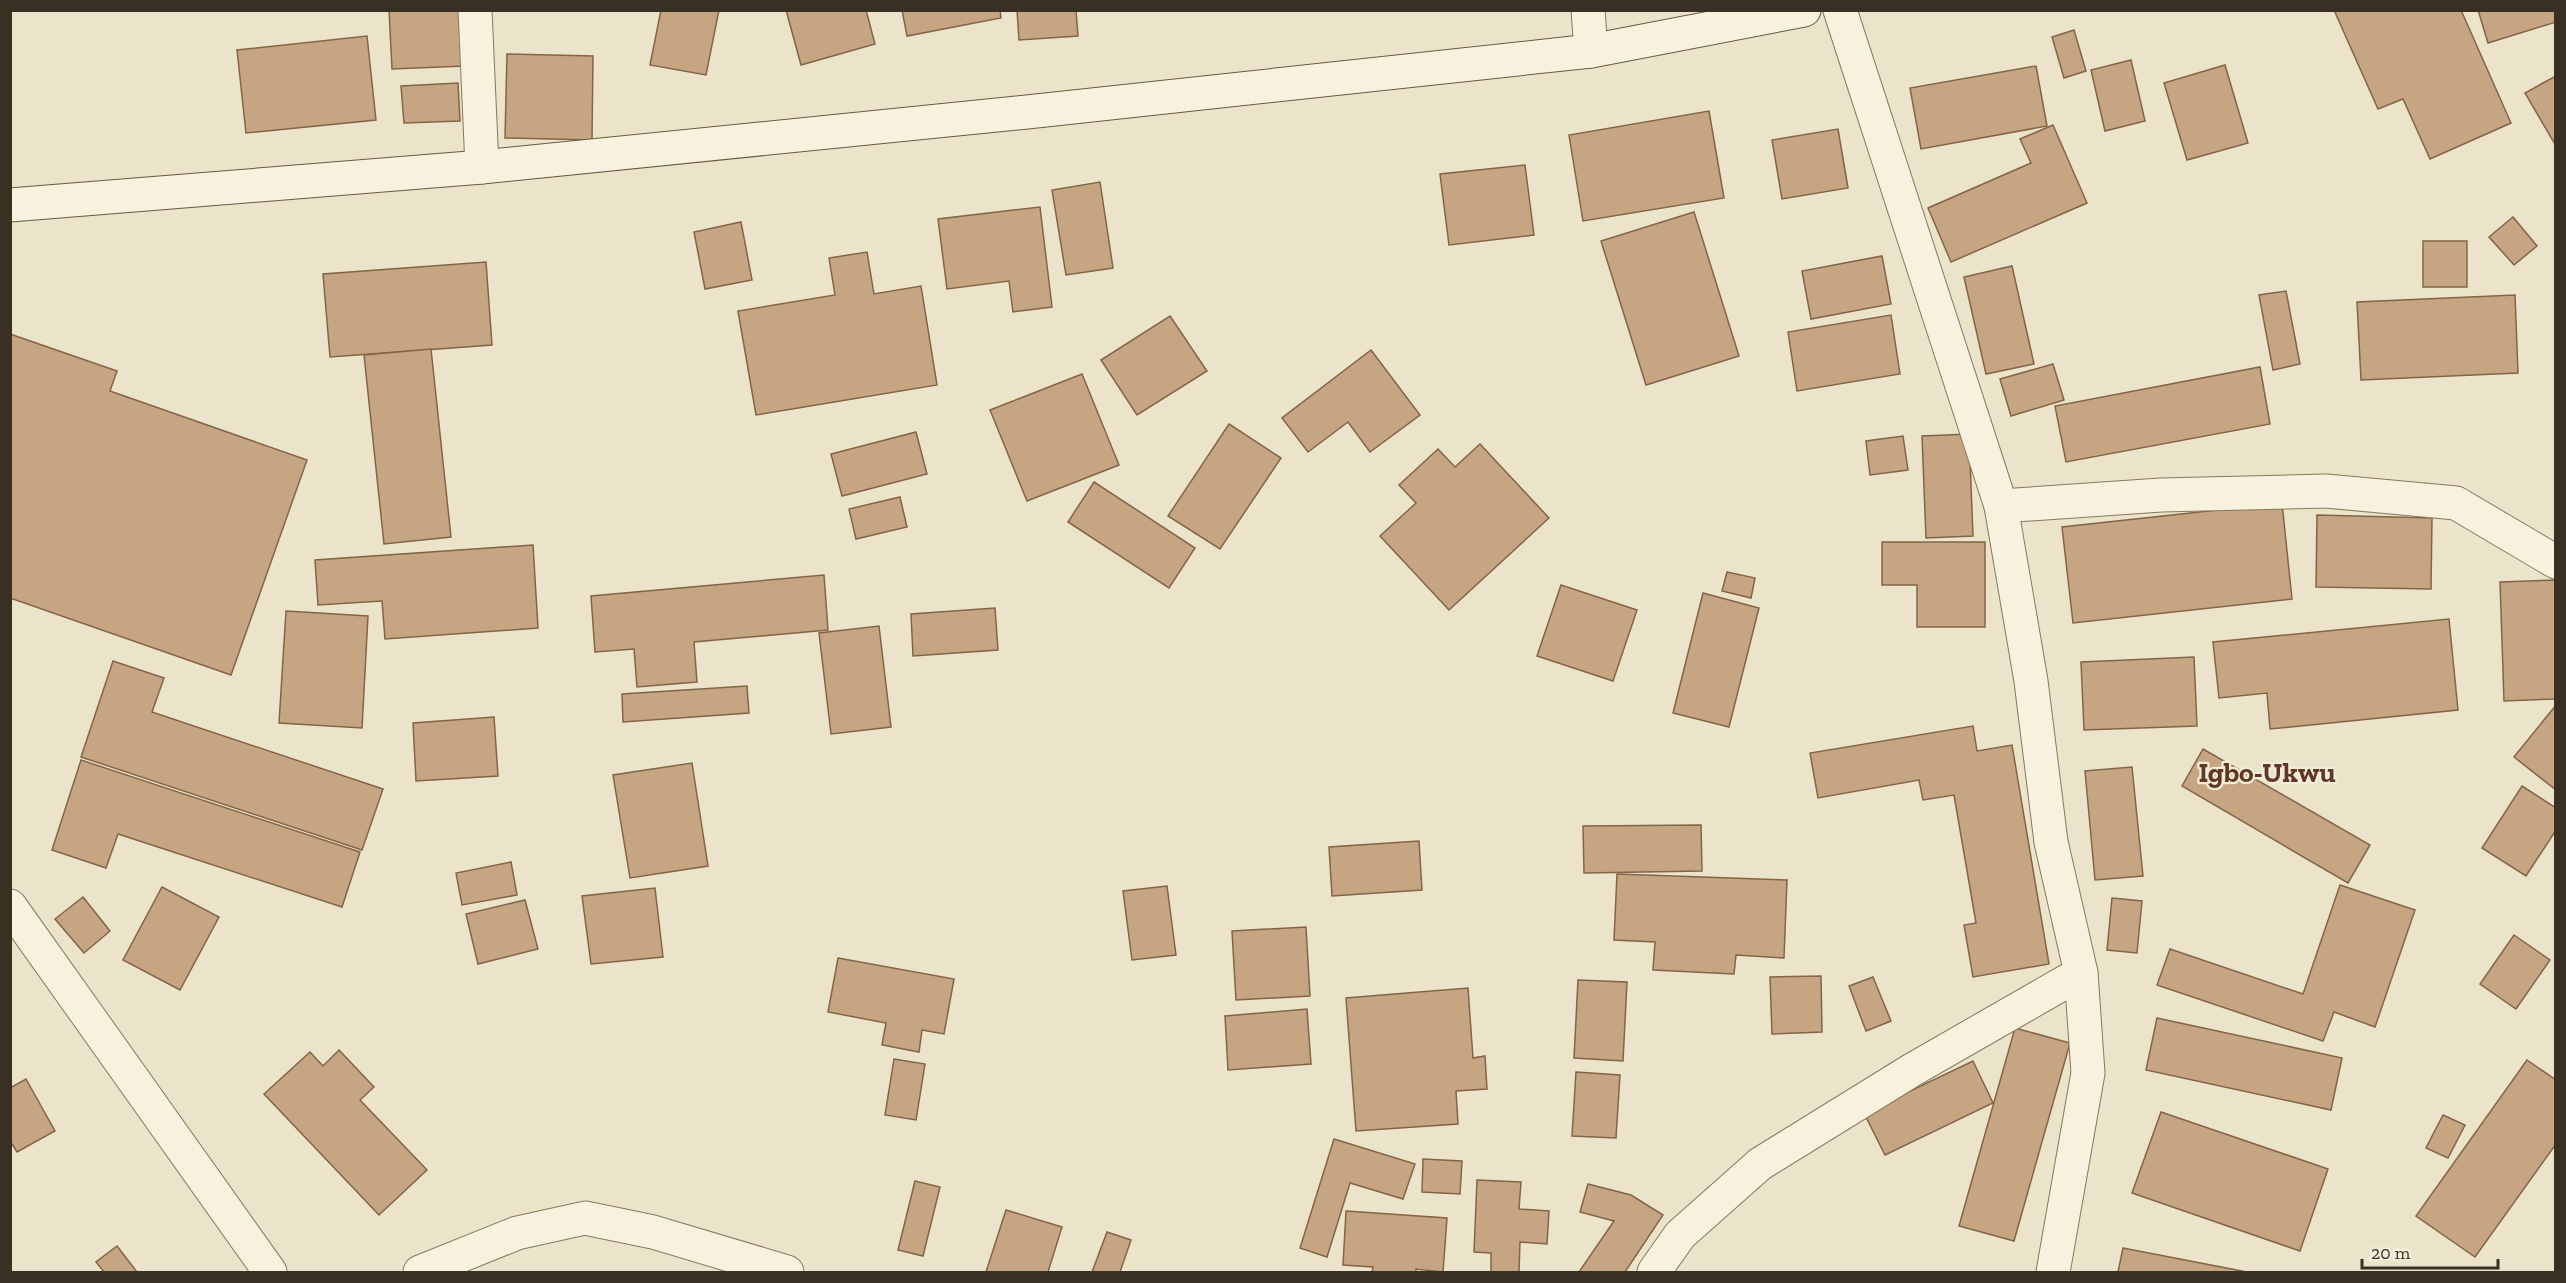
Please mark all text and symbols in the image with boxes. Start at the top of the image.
district label: Igbo-Ukwu [2198,756,2336,789]
scale bar [2362,1232,2498,1270]
text: 20 m [2371,1242,2411,1264]

